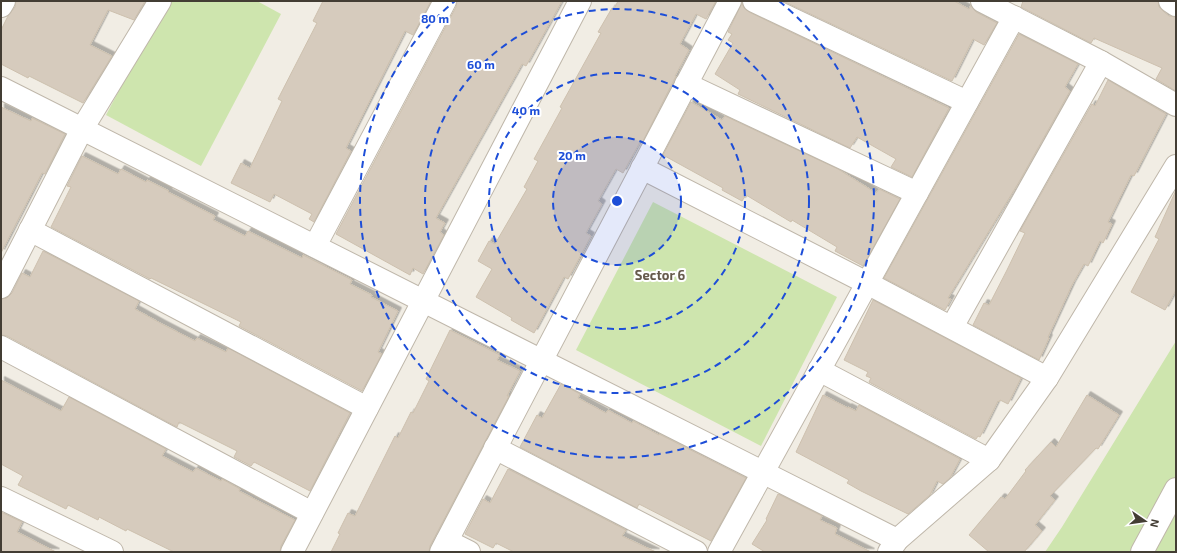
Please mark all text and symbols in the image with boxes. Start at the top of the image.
text: 80 m [421,11,449,25]
text: 60 m [467,57,495,71]
text: 40 m [512,103,540,117]
text: 20 m [558,148,586,162]
centre of rings [610,194,624,208]
district label: Sector 6 [635,267,686,283]
north arrow [1125,501,1165,541]
text: N [1148,518,1162,529]

